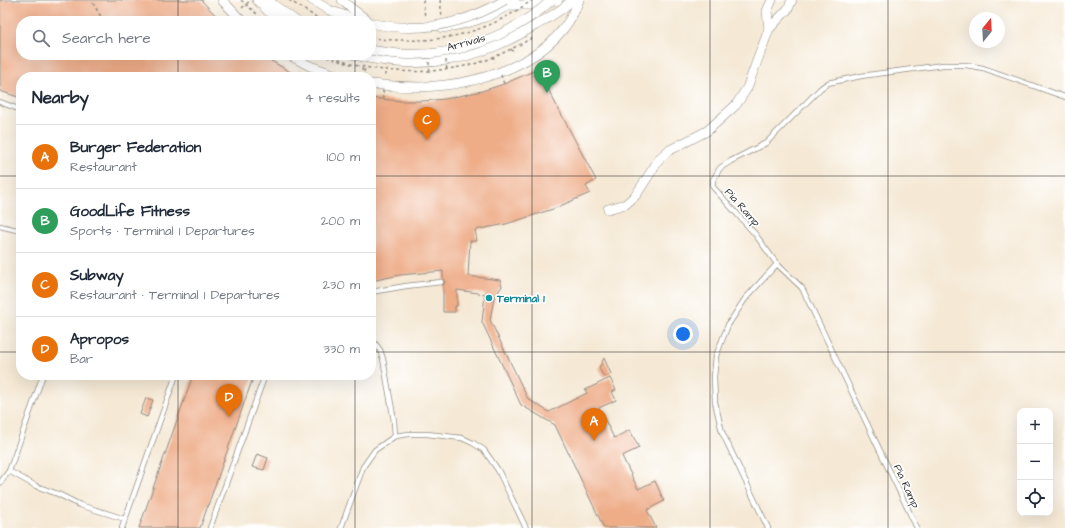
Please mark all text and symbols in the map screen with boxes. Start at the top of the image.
north arrow [969,12,1005,48]
search box [16,16,376,60]
icon: search [30,27,52,49]
text: Search here [62,28,151,49]
street label: Arrivals [445,30,488,55]
pin: B [534,60,560,93]
text: Nearby [32,86,89,110]
text: 4 results [305,89,360,107]
pin: C [414,107,440,140]
text: Burger Federation [70,137,201,158]
text: A [41,148,49,166]
text: 100 m [327,148,360,166]
text: Restaurant [70,158,137,176]
street label: Pia Ramp [721,185,764,230]
text: GoodLife Fitness [70,201,190,222]
text: B [40,212,50,230]
text: 200 m [321,212,360,230]
text: Sports · Terminal 1 Departures [70,222,255,240]
text: Subway [70,265,124,286]
text: C [40,276,50,294]
text: 230 m [322,276,360,294]
text: Restaurant · Terminal 1 Departures [70,286,280,304]
place label: Terminal 1 [496,291,545,306]
marker: Terminal 1 [484,293,494,303]
your location [673,324,693,344]
text: Apropos [70,329,129,350]
text: D [41,340,49,358]
text: 330 m [323,340,360,358]
text: Bar [70,350,93,368]
pin: D [216,384,242,417]
pin: A [581,408,607,441]
map controls [1017,408,1053,516]
button: + [1017,408,1053,444]
button: − [1017,444,1053,480]
street label: Pia Ramp [890,462,923,511]
button: locate [1017,480,1053,516]

